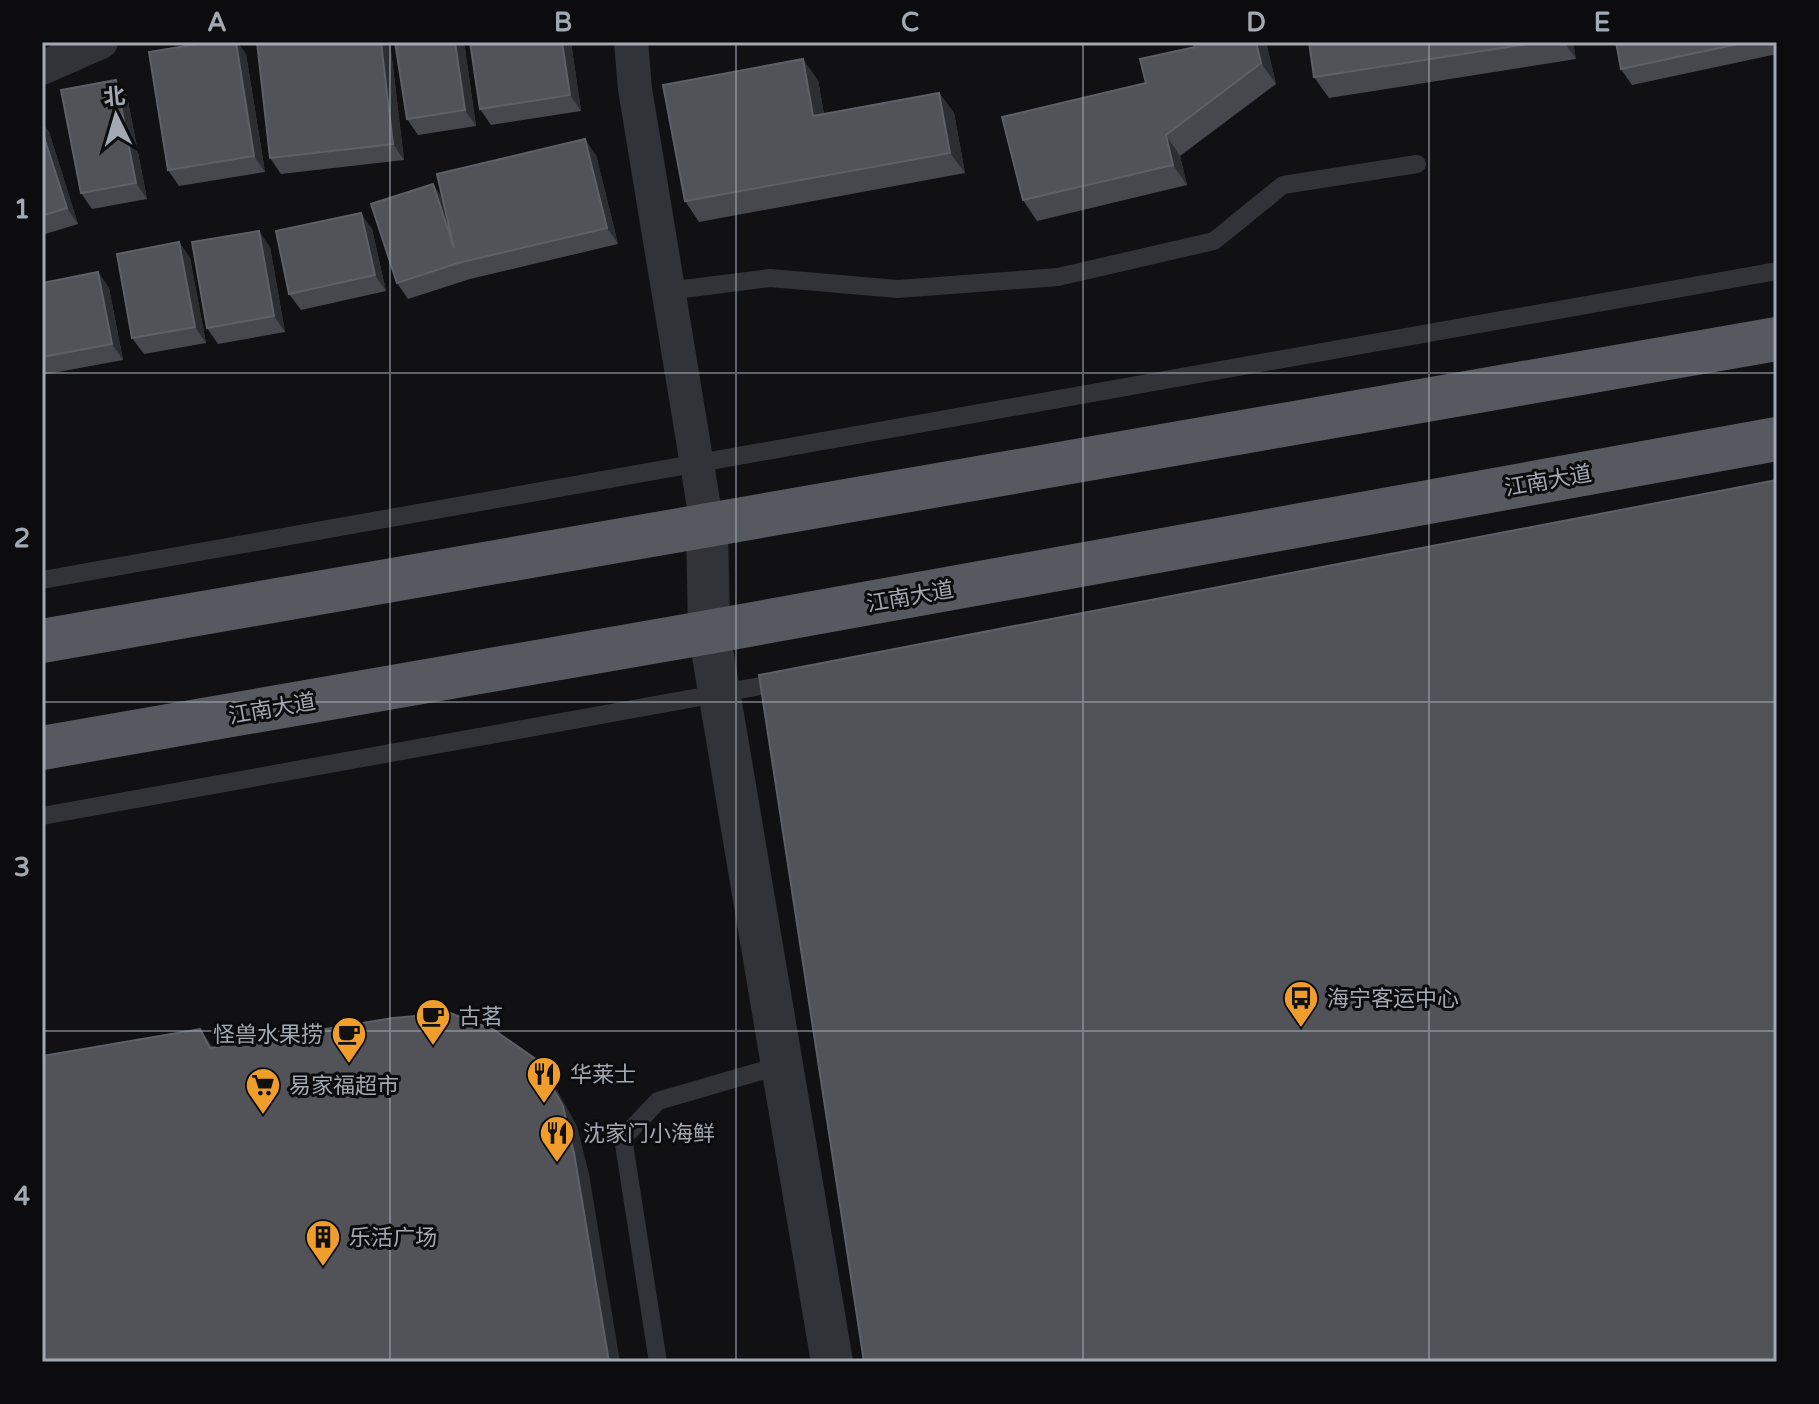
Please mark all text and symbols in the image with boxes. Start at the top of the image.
text: A [207,7,227,38]
text: B [554,7,572,38]
text: C [901,7,919,38]
text: D [1246,7,1266,38]
text: E [1594,7,1610,38]
north arrow [76,76,156,156]
text: 北 [102,83,126,111]
text: 1 [14,194,30,225]
street label: 江南大道 [1503,461,1594,501]
text: 2 [14,523,30,554]
street label: 江南大道 [865,577,956,617]
street label: 江南大道 [227,689,318,729]
text: 3 [14,852,30,883]
bus stop icon: 海宁客运中心 [1282,979,1320,1029]
place label: 海宁客运中心 [1327,986,1459,1012]
cafe icon: 古茗 [414,997,452,1047]
place label: 古茗 [459,1004,503,1030]
cafe icon: 怪兽水果捞 [330,1015,368,1065]
place label: 怪兽水果捞 [213,1022,323,1048]
restaurant icon: 华莱士 [525,1055,563,1105]
place label: 华莱士 [570,1062,636,1088]
supermarket icon: 易家福超市 [244,1066,282,1116]
place label: 易家福超市 [289,1073,399,1099]
restaurant icon: 沈家门小海鲜 [538,1114,576,1164]
place label: 沈家门小海鲜 [583,1121,715,1147]
text: 4 [14,1181,30,1212]
building icon: 乐活广场 [304,1218,342,1268]
place label: 乐活广场 [349,1225,437,1251]

